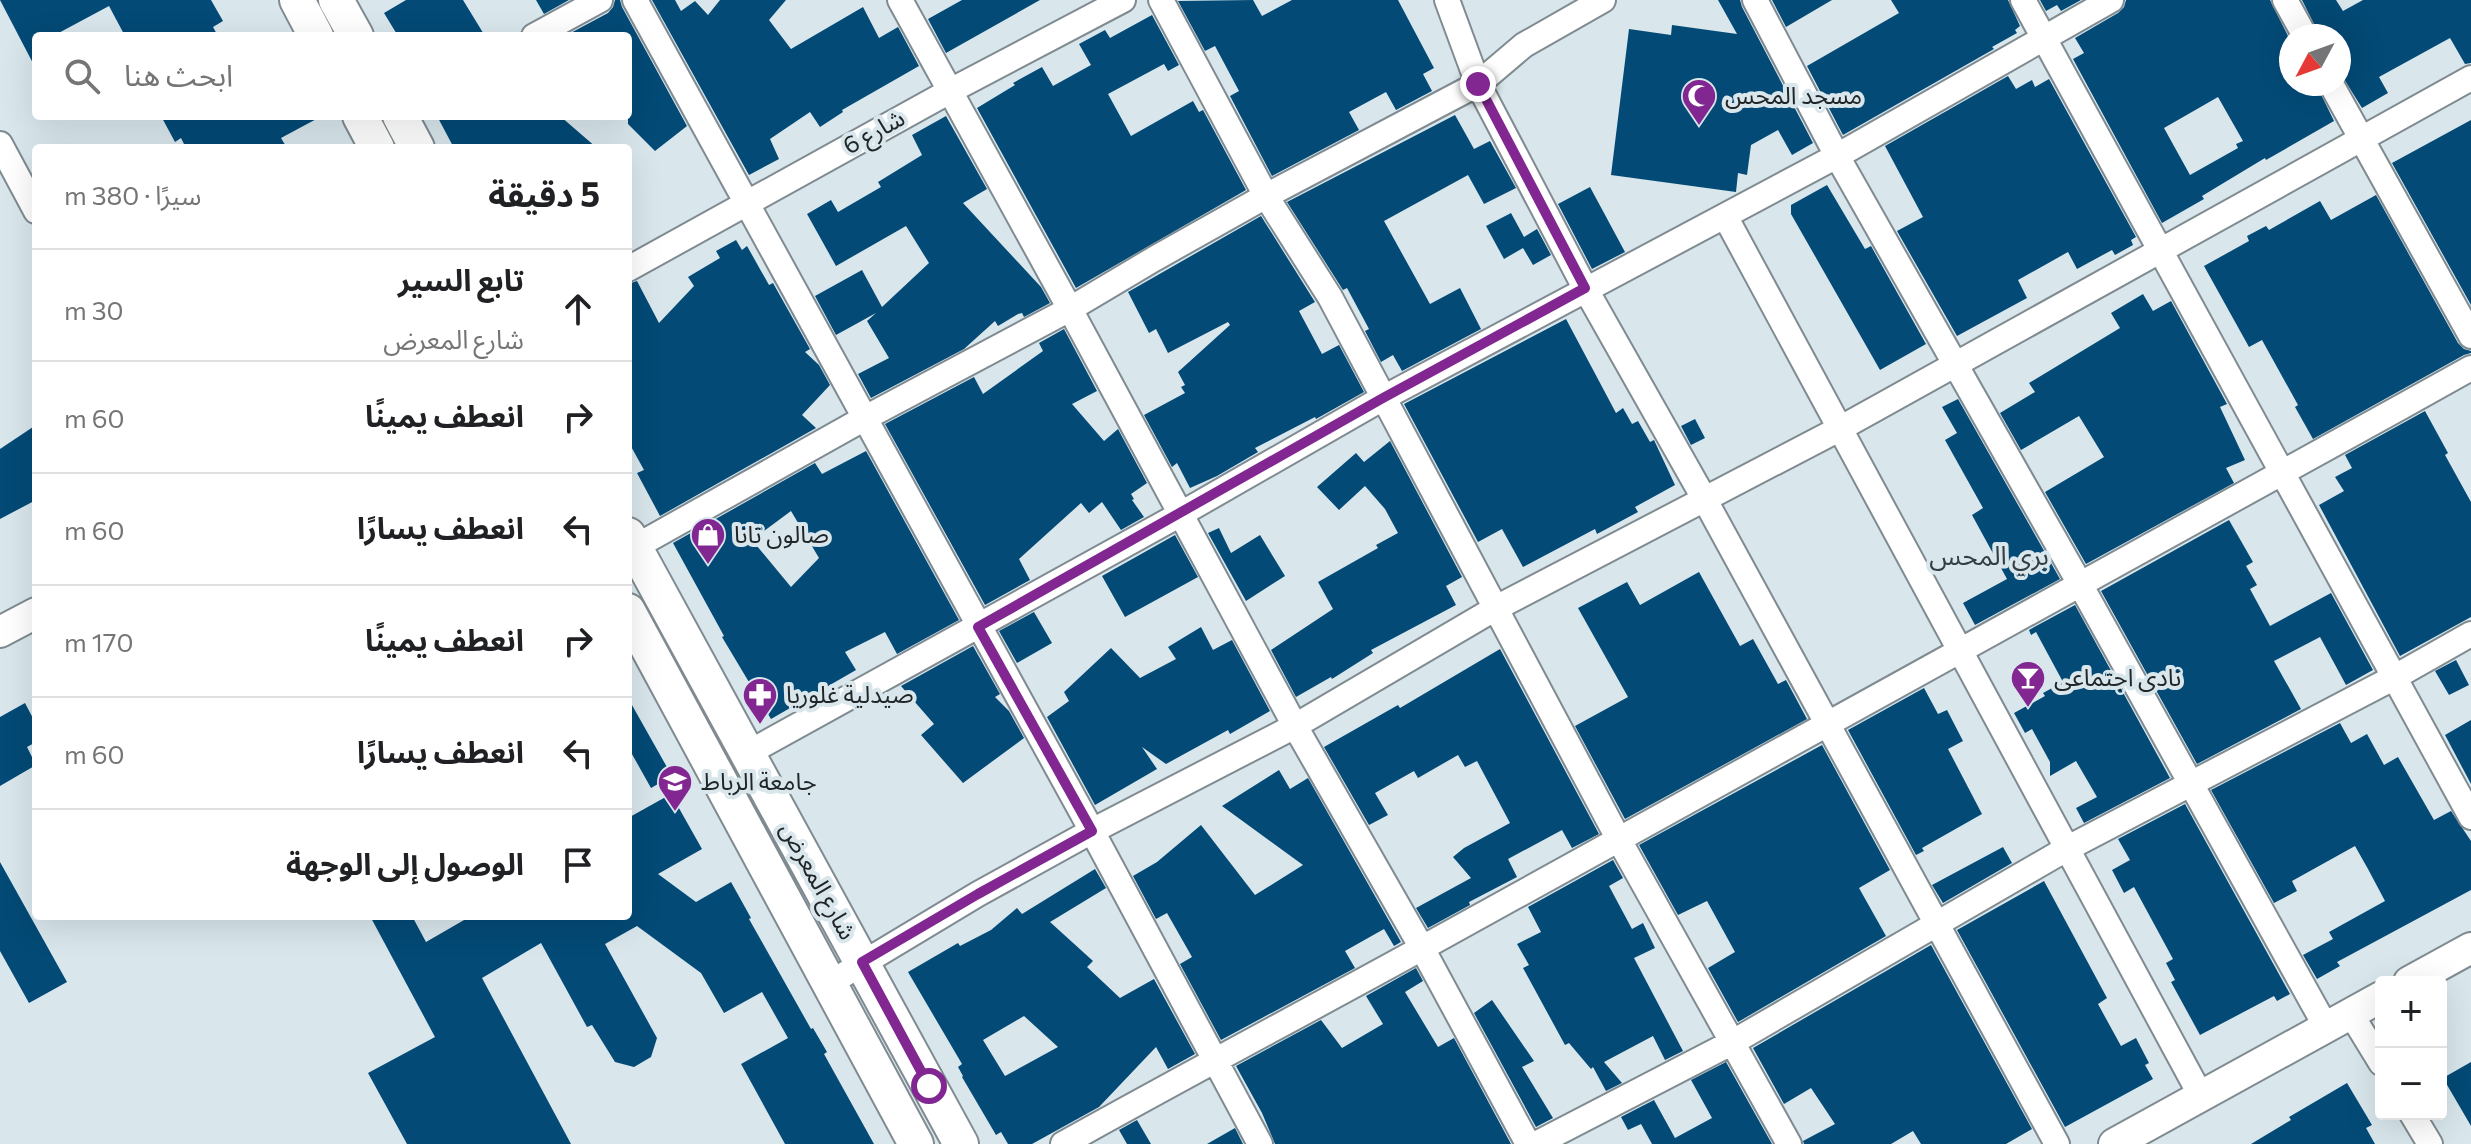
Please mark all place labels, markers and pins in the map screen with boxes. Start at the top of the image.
mosque icon: مسجد المحس [1680,77,1718,127]
place label: مسجد المحس [1725,80,1862,109]
shop icon: صالون تانا [689,516,727,566]
place label: صالون تانا [734,519,829,549]
bar icon: نادى اجتماعى [2009,659,2047,709]
place label: نادى اجتماعى [2054,662,2181,692]
pharmacy icon: صيدلية غلوريا [741,676,779,726]
place label: صيدلية غلوريا [786,679,914,709]
school or university icon: جامعة الرباط [656,763,694,813]
place label: جامعة الرباط [701,766,817,796]

